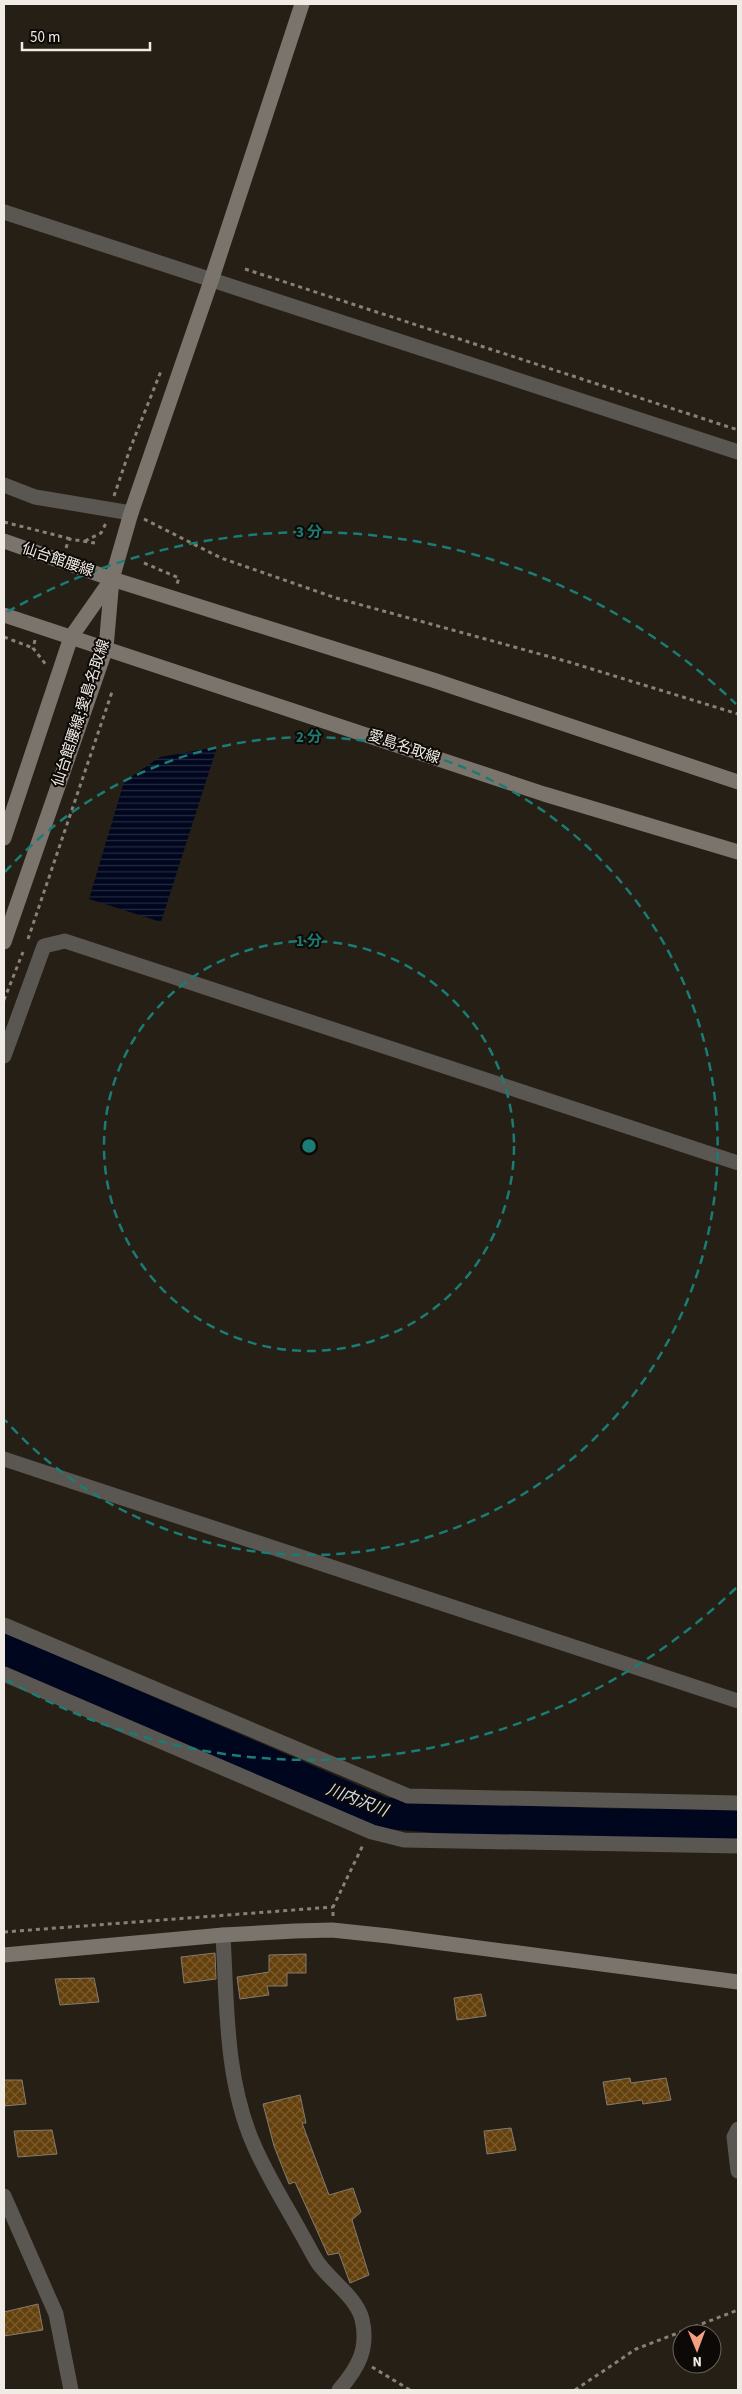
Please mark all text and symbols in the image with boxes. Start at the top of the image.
scale bar [22,20,150,52]
text: 50 m [30,27,60,48]
text: 3 分 [296,522,322,543]
street label: 仙台館腰線 [19,538,97,582]
street label: 仙台館腰線;愛島名取線 [47,637,115,789]
street label: 愛島名取線 [365,725,443,769]
text: 2 分 [296,727,322,748]
text: 1 分 [296,931,322,952]
centre of rings [300,1137,318,1155]
water label: 川内沢川 [323,1778,393,1822]
north arrow [672,2324,722,2374]
text: N [692,2351,702,2371]

